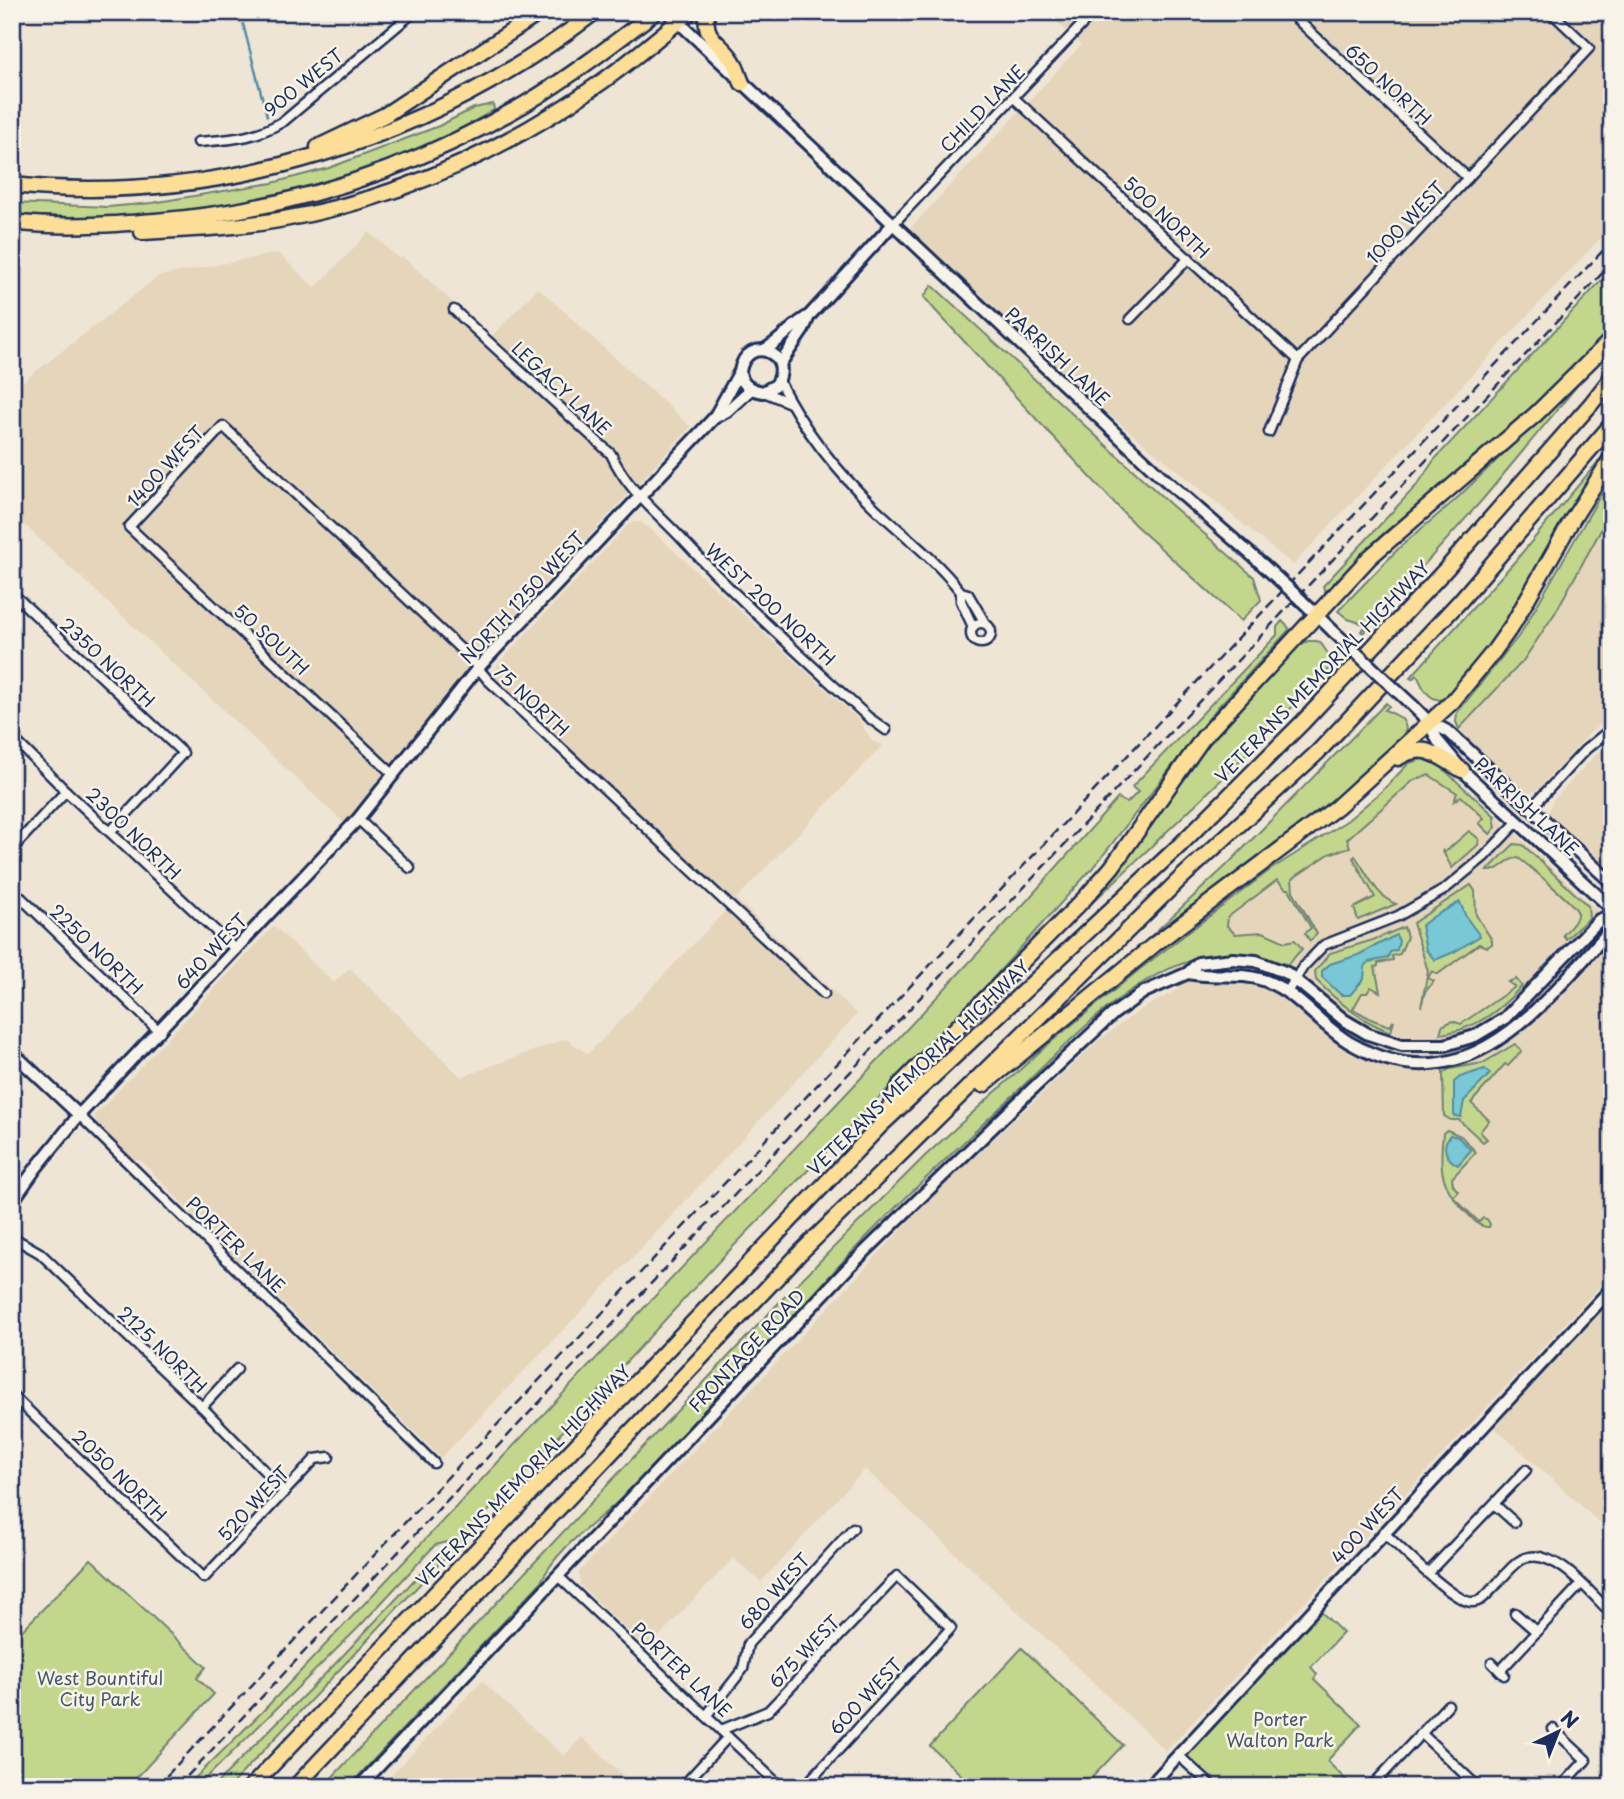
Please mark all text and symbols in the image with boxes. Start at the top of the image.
street label: 650 NORTH [1340,37,1438,131]
street label: 900 WEST [257,41,349,122]
street label: CHILD LANE [933,58,1031,158]
street label: 500 NORTH [1118,170,1216,264]
street label: 1000 WEST [1359,174,1451,269]
street label: PARRISH LANE [1000,300,1116,412]
street label: LEGACY LANE [506,335,618,441]
street label: 1400 WEST [120,418,211,513]
street label: NORTH 1250 WEST [453,524,591,669]
street label: WEST 200 NORTH [700,536,842,672]
street label: VETERANS MEMORIAL HIGHWAY [1208,553,1436,788]
street label: 50 SOUTH [228,597,316,681]
street label: 2350 NORTH [54,611,162,713]
street label: 75 NORTH [488,658,576,742]
street label: PARRISH LANE [1469,750,1585,862]
street label: 2300 NORTH [80,780,188,886]
street label: 2250 NORTH [44,897,150,1001]
street label: 640 WEST [169,906,254,995]
street label: VETERANS MEMORIAL HIGHWAY [801,953,1036,1181]
street label: PORTER LANE [180,1190,292,1298]
street label: FRONTAGE ROAD [682,1282,810,1418]
street label: 2125 NORTH [112,1299,214,1399]
street label: VETERANS MEMORIAL HIGHWAY [409,1357,637,1592]
street label: 2050 NORTH [66,1423,174,1527]
street label: 520 WEST [211,1459,296,1547]
street label: 400 WEST [1324,1480,1410,1569]
street label: 680 WEST [732,1546,816,1635]
street label: 675 WEST [762,1608,846,1694]
street label: PORTER LANE [626,1615,738,1723]
street label: 600 WEST [822,1651,908,1741]
park label: West Bountiful City Park [37,1664,163,1712]
north arrow [1522,1698,1592,1768]
text: N [1555,1703,1585,1734]
park label: Porter Walton Park [1226,1705,1334,1753]

